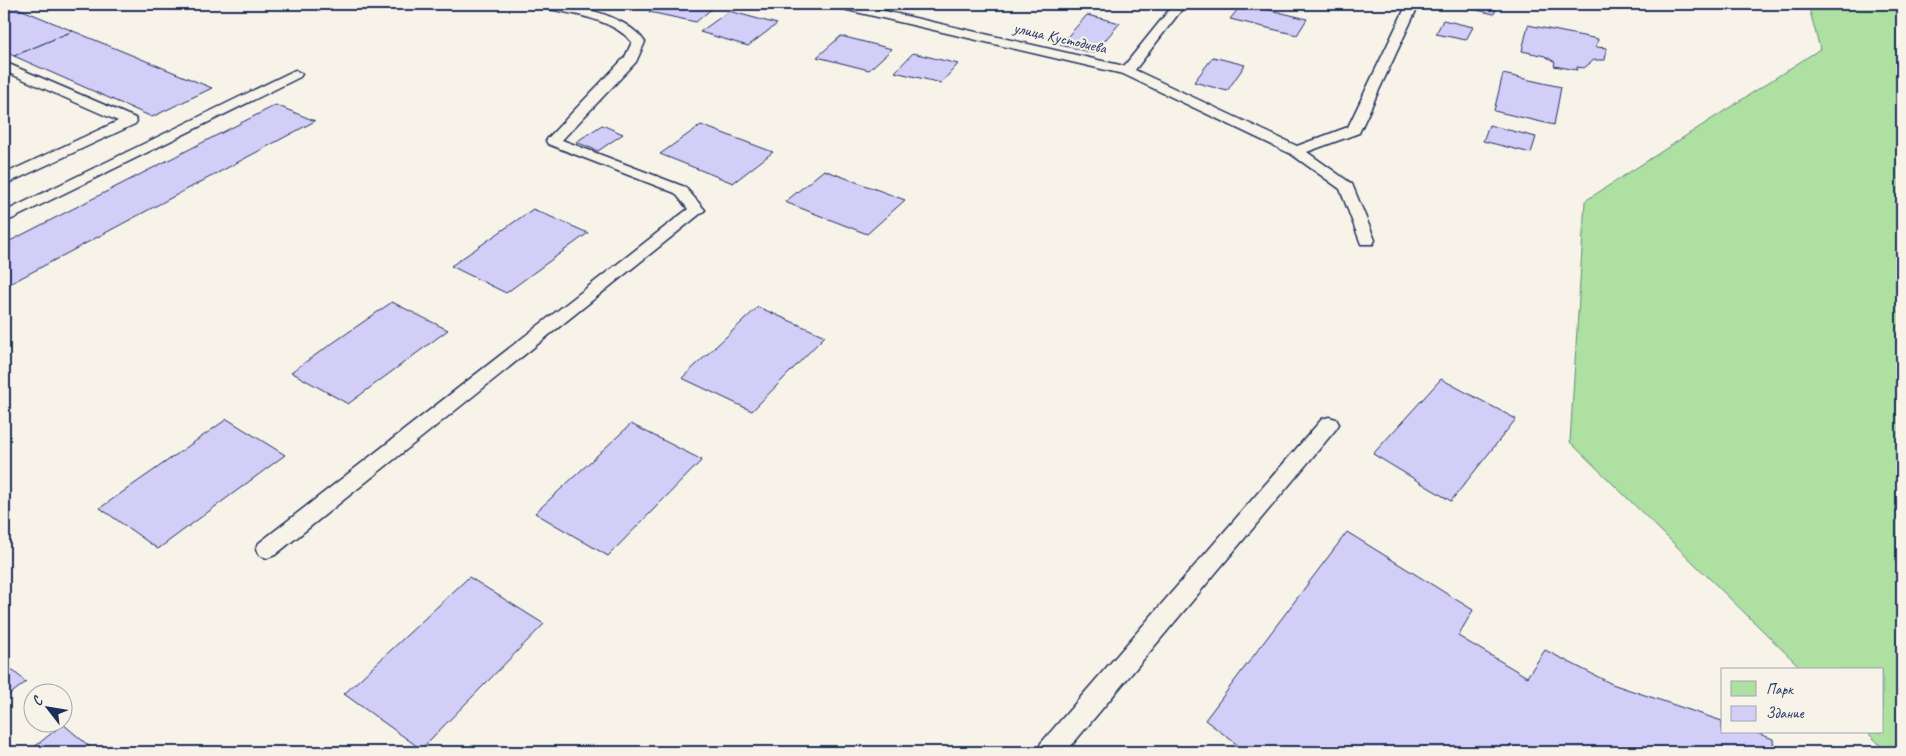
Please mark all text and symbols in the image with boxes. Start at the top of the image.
street label: улица Кустодиева [1011,17,1110,59]
legend [1721,668,1884,734]
text: Парк [1766,680,1794,699]
north arrow [22,684,72,734]
text: С [28,692,47,709]
text: Здание [1766,704,1805,723]

